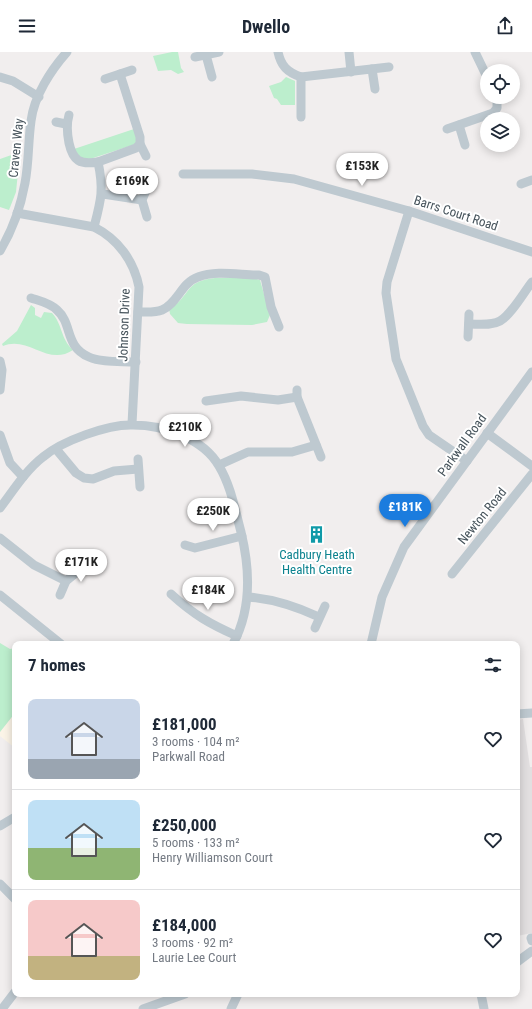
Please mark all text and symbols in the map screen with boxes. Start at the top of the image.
icon: menu [16,15,38,37]
icon: share [494,15,516,37]
text: Dwello [242,16,290,37]
map controls [480,64,520,152]
button: locate [480,64,520,104]
button: layers [480,112,520,152]
street label: Craven Way [5,117,27,178]
pin: £153K [334,153,390,187]
text: £153K [345,158,379,173]
pin: £169K [104,168,160,202]
text: £169K [115,173,149,188]
street label: Barrs Court Road [412,192,500,234]
street label: Johnson Drive [115,288,133,362]
street label: Parkwall Road [435,411,489,479]
pin: £210K [157,414,213,448]
text: £210K [168,419,202,434]
street label: Newton Road [455,485,509,547]
pin: £181K [377,494,433,528]
pin: £250K [185,498,241,532]
text: £181K [388,499,422,514]
text: £250K [196,503,230,518]
building icon: Cadbury Heath Health Centre [307,525,327,545]
place label: Cadbury Heath Health Centre [279,547,355,577]
pin: £171K [53,549,109,583]
text: £171K [64,554,98,569]
pin: £184K [180,577,236,611]
text: £184K [191,582,225,597]
icon: filters [482,654,504,676]
text: 7 homes [28,655,86,675]
text: £181,000 [152,714,217,734]
icon: home [60,715,108,763]
icon: heart [482,728,504,750]
text: 3 rooms · 104 m² [152,734,239,749]
text: Parkwall Road [152,749,225,764]
text: £250,000 [152,815,217,835]
icon: home [60,816,108,864]
icon: heart [482,829,504,851]
text: 5 rooms · 133 m² [152,835,239,850]
text: Henry Williamson Court [152,850,273,865]
text: £184,000 [152,915,217,935]
icon: home [60,916,108,964]
icon: heart [482,929,504,951]
text: 3 rooms · 92 m² [152,935,233,950]
text: Laurie Lee Court [152,950,236,965]

